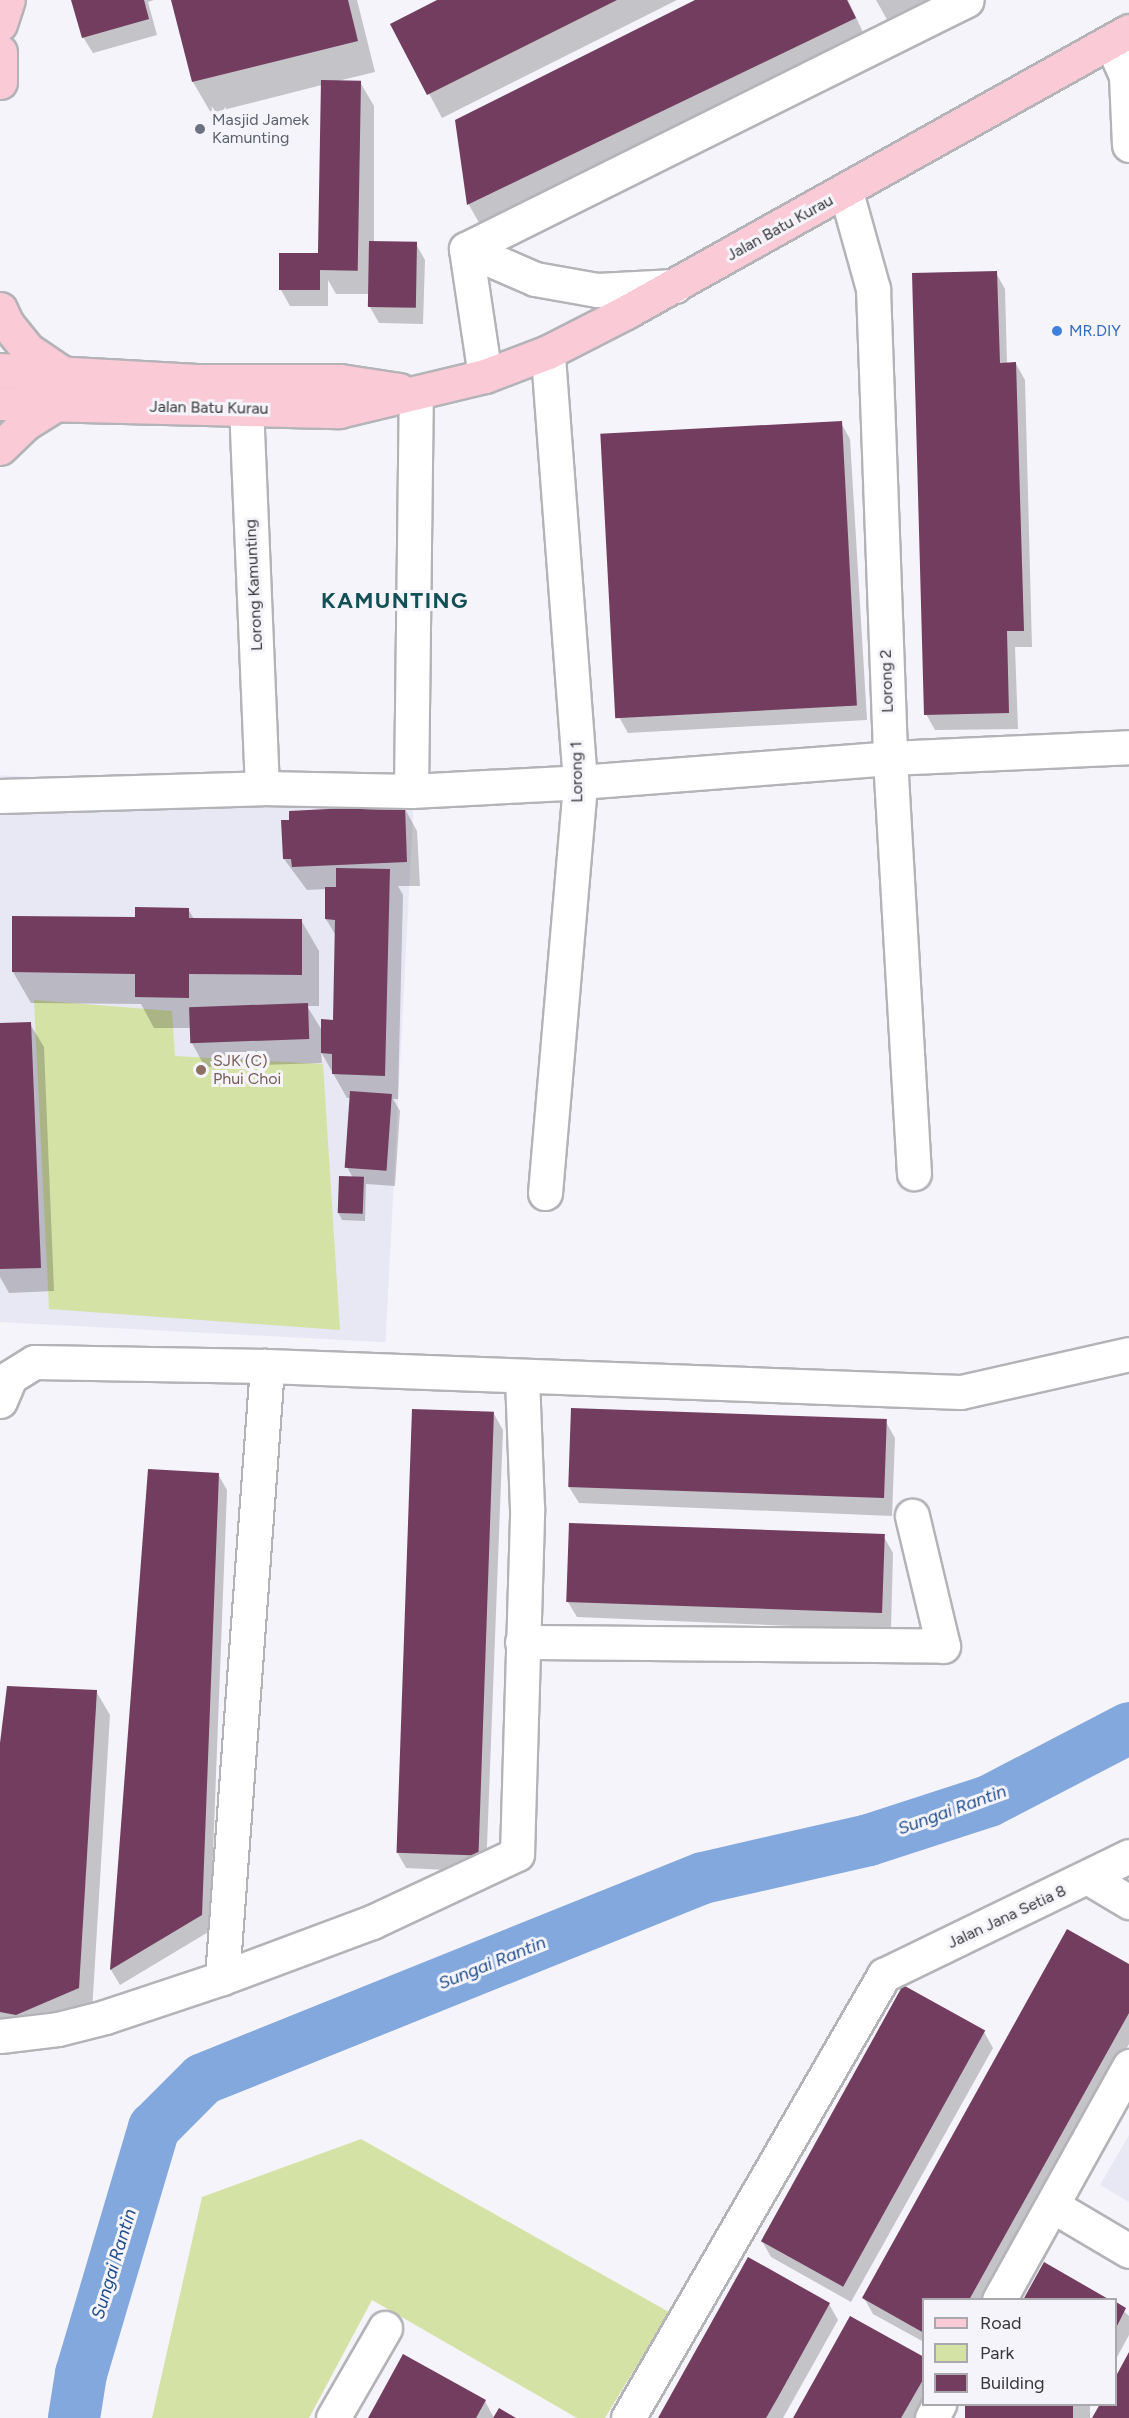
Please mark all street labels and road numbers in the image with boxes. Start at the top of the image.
street label: Jalan Batu Kurau [723,191,837,265]
street label: Jalan Batu Kurau [149,397,269,419]
street label: Lorong Kamunting [241,519,267,651]
street label: Lorong 2 [876,649,898,713]
street label: Lorong 1 [567,741,587,803]
street label: Jalan Jana Setia 8 [945,1881,1069,1953]

